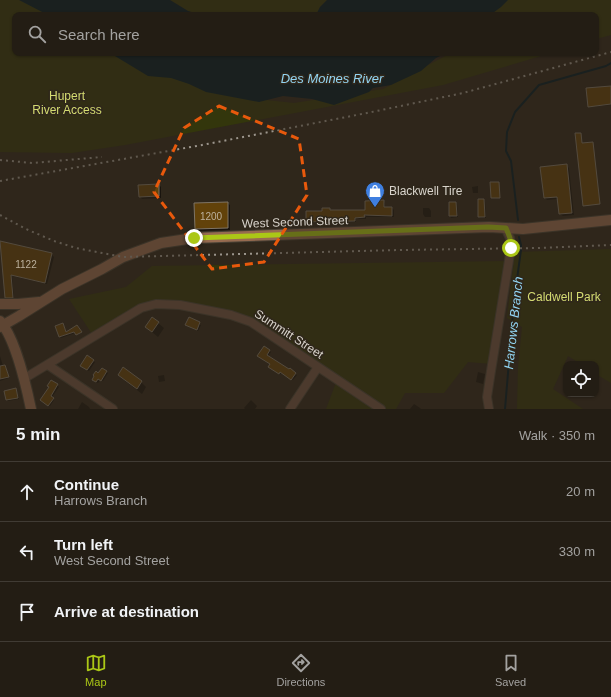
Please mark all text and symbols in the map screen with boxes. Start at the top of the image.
search box [12,12,599,56]
icon: search [26,23,48,45]
text: Search here [58,26,140,43]
water label: Des Moines River [281,71,384,86]
park label: Hupert River Access [32,89,102,117]
shop icon: Blackwell Tire [364,180,386,208]
place label: Blackwell Tire [389,184,463,198]
house number: 1200 [200,211,223,222]
street label: West Second Street [242,213,349,231]
route end [185,229,203,247]
route start [502,239,520,257]
house number: 1122 [15,259,37,270]
water label: Harrows Branch [501,276,526,370]
park label: Caldwell Park [527,290,602,304]
street label: Summitt Street [252,307,327,362]
map controls [563,361,599,397]
button: locate [563,361,599,397]
text: 5 min [16,425,60,444]
text: Walk · 350 m [519,428,595,443]
text: Continue [54,476,119,493]
icon: ahead [16,481,38,503]
text: 20 m [566,484,595,499]
text: Harrows Branch [54,493,147,508]
text: Turn left [54,536,113,553]
icon: left [16,541,38,563]
text: 330 m [559,544,595,559]
text: West Second Street [54,553,169,568]
icon: arrive [16,601,38,623]
text: Arrive at destination [54,603,199,620]
tab: Map [85,652,107,688]
tab: Directions [276,652,325,688]
tab: Saved [495,652,526,688]

